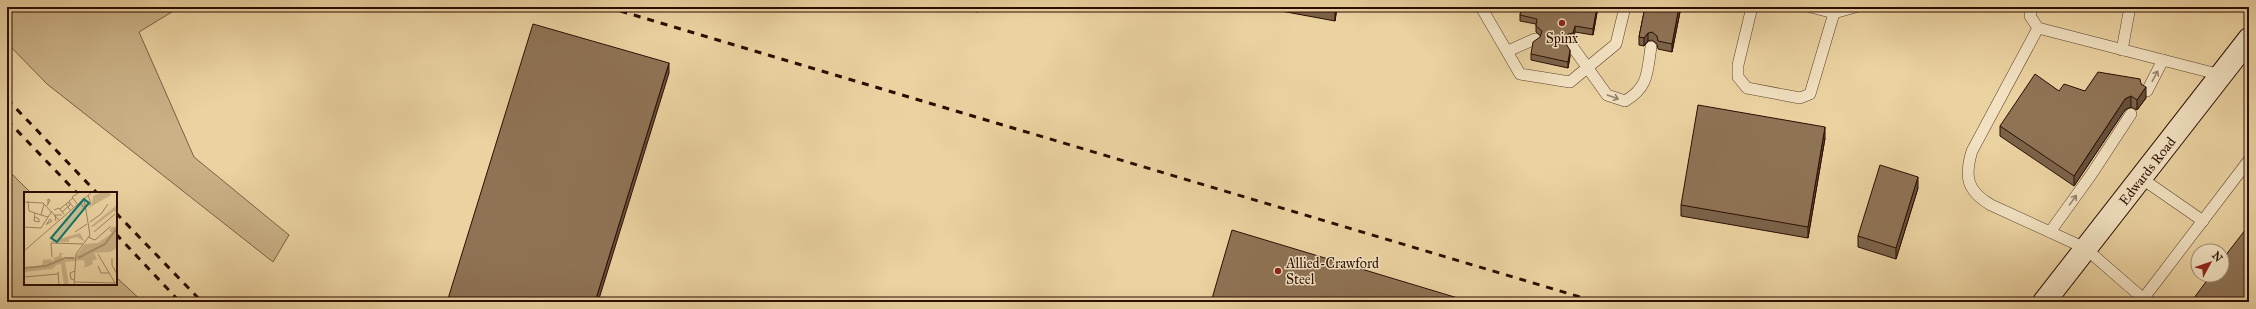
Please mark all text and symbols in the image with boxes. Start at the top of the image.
marker: Spinx [1557,18,1567,28]
place label: Spinx [1546,30,1579,47]
one-way arrow [2151,70,2159,82]
one-way arrow [1607,93,1619,101]
street label: Edwards Road [2115,134,2179,209]
inset map [24,192,117,285]
one-way arrow [2069,195,2077,206]
north arrow [2190,243,2230,283]
text: N [2209,249,2226,265]
place label: Allied-Crawford Steel [1285,255,1379,288]
marker: Allied-Crawford Steel [1273,266,1283,276]

